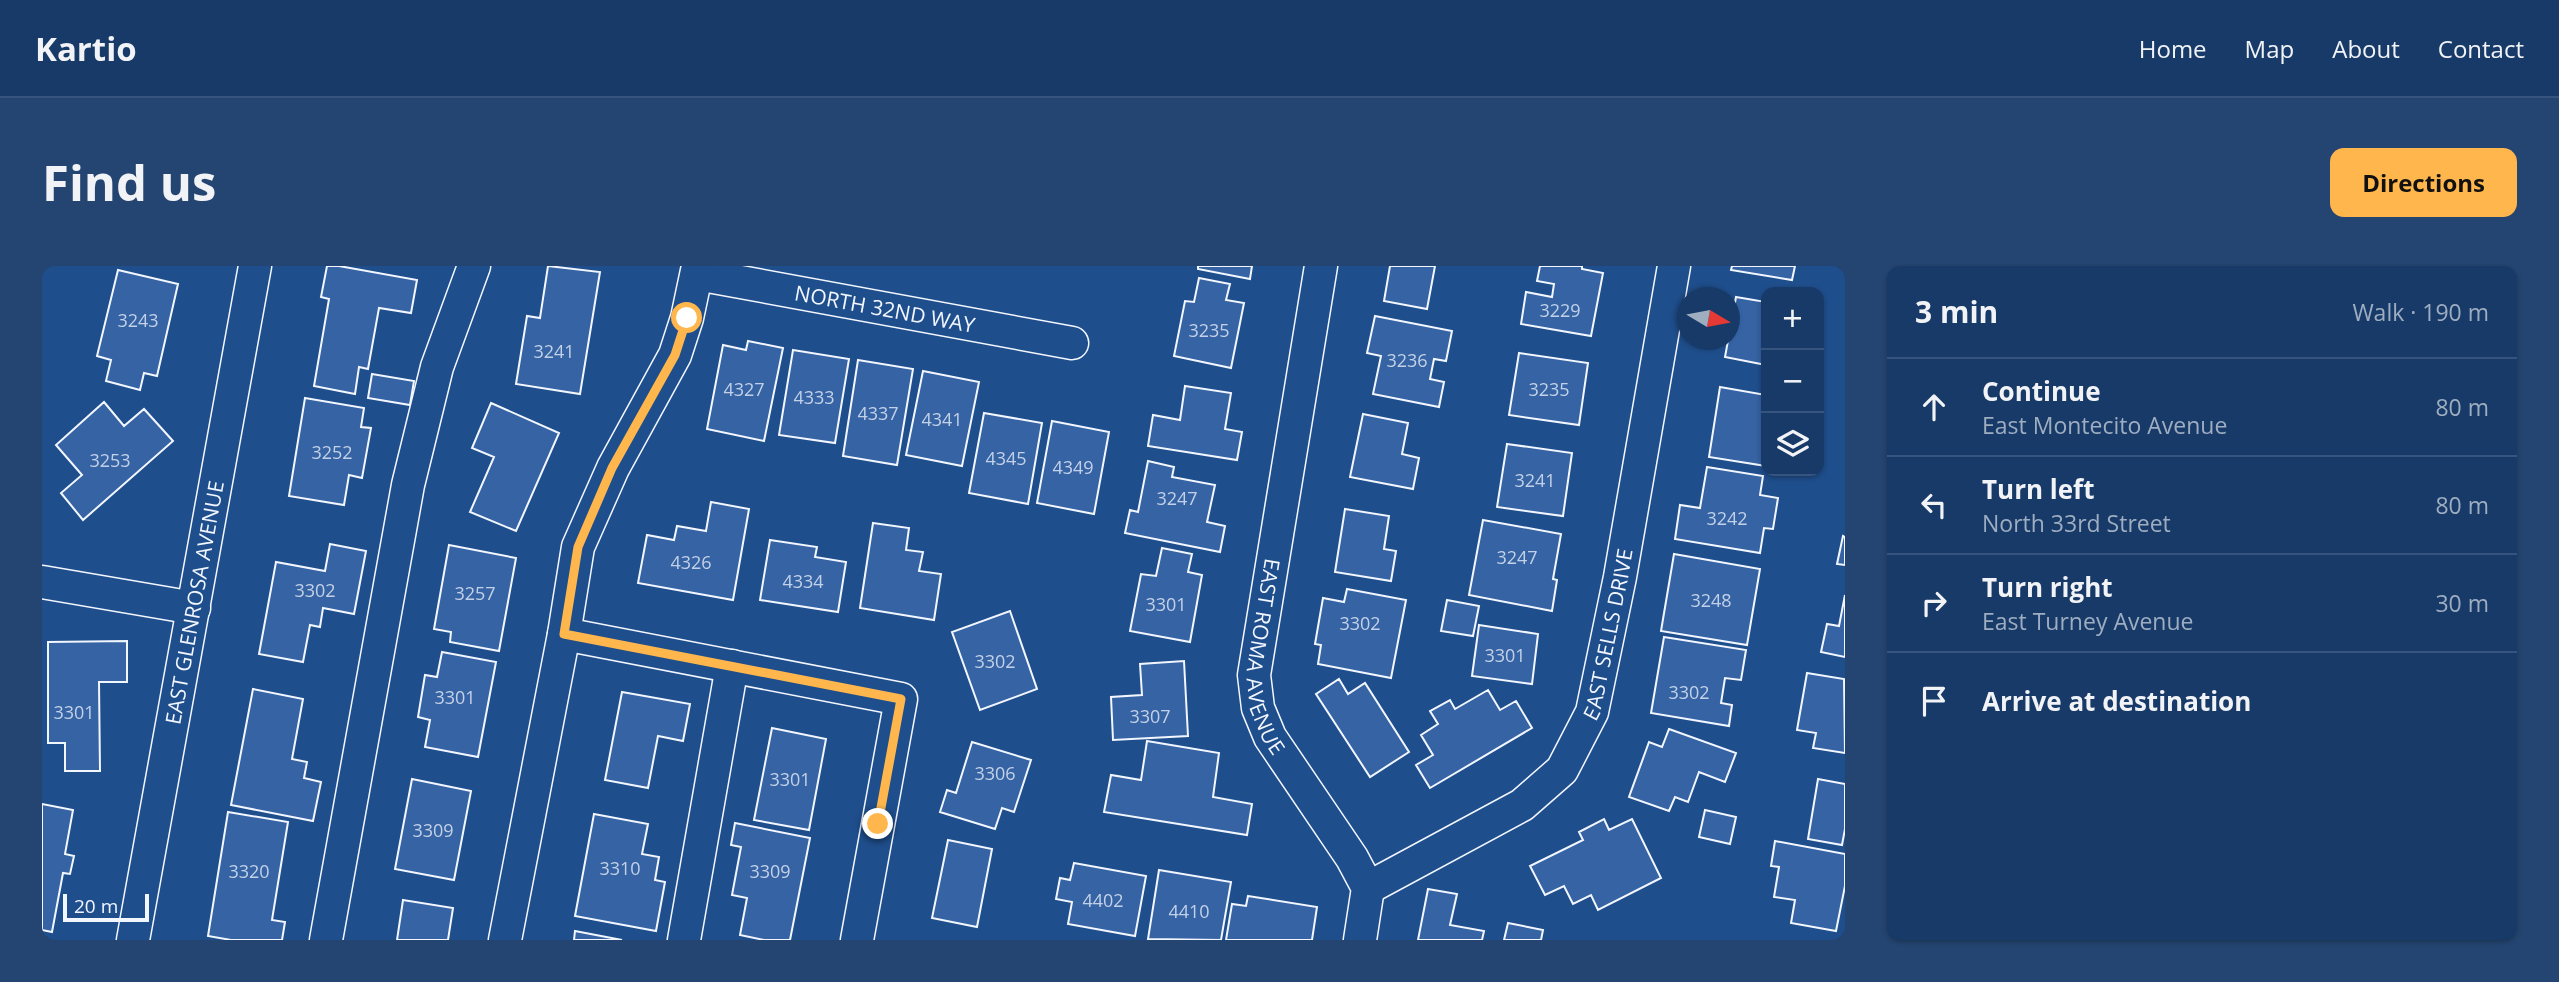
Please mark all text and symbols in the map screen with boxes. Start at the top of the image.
text: Kartio [35,26,137,71]
text: Home [2139,32,2207,65]
text: Map [2245,32,2294,65]
text: About [2332,32,2400,65]
text: Contact [2438,32,2524,65]
button: Directions [2330,148,2517,217]
text: Find us [42,149,216,215]
street label: NORTH 32ND WAY [793,278,977,339]
north arrow [1677,287,1740,350]
map controls [1761,287,1824,476]
button: + [1761,287,1824,350]
text: 3 min [1915,291,1998,332]
text: Walk · 190 m [2352,296,2489,328]
house number: 3229 [1539,298,1581,322]
route start [671,302,702,333]
house number: 3243 [117,308,159,332]
house number: 3235 [1188,318,1230,342]
house number: 3241 [533,339,575,363]
house number: 3236 [1386,348,1428,372]
button: − [1761,350,1824,413]
text: Continue [1982,373,2101,409]
house number: 4327 [723,377,765,401]
house number: 3235 [1528,377,1570,401]
house number: 4333 [793,385,835,409]
icon: ahead [1915,388,1953,426]
text: 80 m [2435,391,2489,423]
house number: 4337 [857,401,899,425]
house number: 4341 [921,407,963,431]
text: East Montecito Avenue [1982,409,2227,441]
button: layers [1761,413,1824,476]
house number: 3252 [311,440,353,464]
house number: 4345 [985,446,1027,470]
house number: 3253 [89,448,131,472]
house number: 4349 [1052,455,1094,479]
house number: 3241 [1514,468,1556,492]
text: Turn left [1982,471,2094,507]
street label: EAST GLENROSA AVENUE [158,478,230,727]
house number: 3247 [1156,486,1198,510]
icon: left [1915,486,1953,524]
text: 80 m [2435,489,2489,521]
house number: 3242 [1706,506,1748,530]
text: North 33rd Street [1982,507,2171,539]
house number: 3247 [1496,545,1538,569]
street label: EAST SELLS DRIVE [1576,546,1639,725]
house number: 4326 [670,550,712,574]
street label: EAST ROMA AVENUE [1240,556,1292,760]
house number: 4334 [782,569,824,593]
text: Turn right [1982,569,2113,605]
house number: 3302 [294,578,336,602]
house number: 3257 [454,581,496,605]
icon: right [1915,584,1953,622]
text: 30 m [2435,587,2489,619]
house number: 3248 [1690,588,1732,612]
house number: 3301 [1145,592,1187,616]
text: East Turney Avenue [1982,605,2193,637]
house number: 3302 [1339,611,1381,635]
house number: 3301 [1484,643,1526,667]
house number: 3302 [974,649,1016,673]
house number: 3302 [1668,680,1710,704]
icon: arrive [1915,682,1953,720]
text: Arrive at destination [1982,683,2251,719]
house number: 3301 [434,685,476,709]
house number: 3301 [53,700,95,724]
house number: 3307 [1129,704,1171,728]
house number: 3306 [974,761,1016,785]
house number: 3301 [769,767,811,791]
route end [862,808,893,839]
house number: 3309 [412,818,454,842]
house number: 3310 [599,856,641,880]
house number: 3320 [228,859,270,883]
house number: 3309 [749,859,791,883]
house number: 4402 [1082,888,1124,912]
scale bar [63,891,149,923]
text: 20 m [74,893,118,919]
house number: 4410 [1168,899,1210,923]

